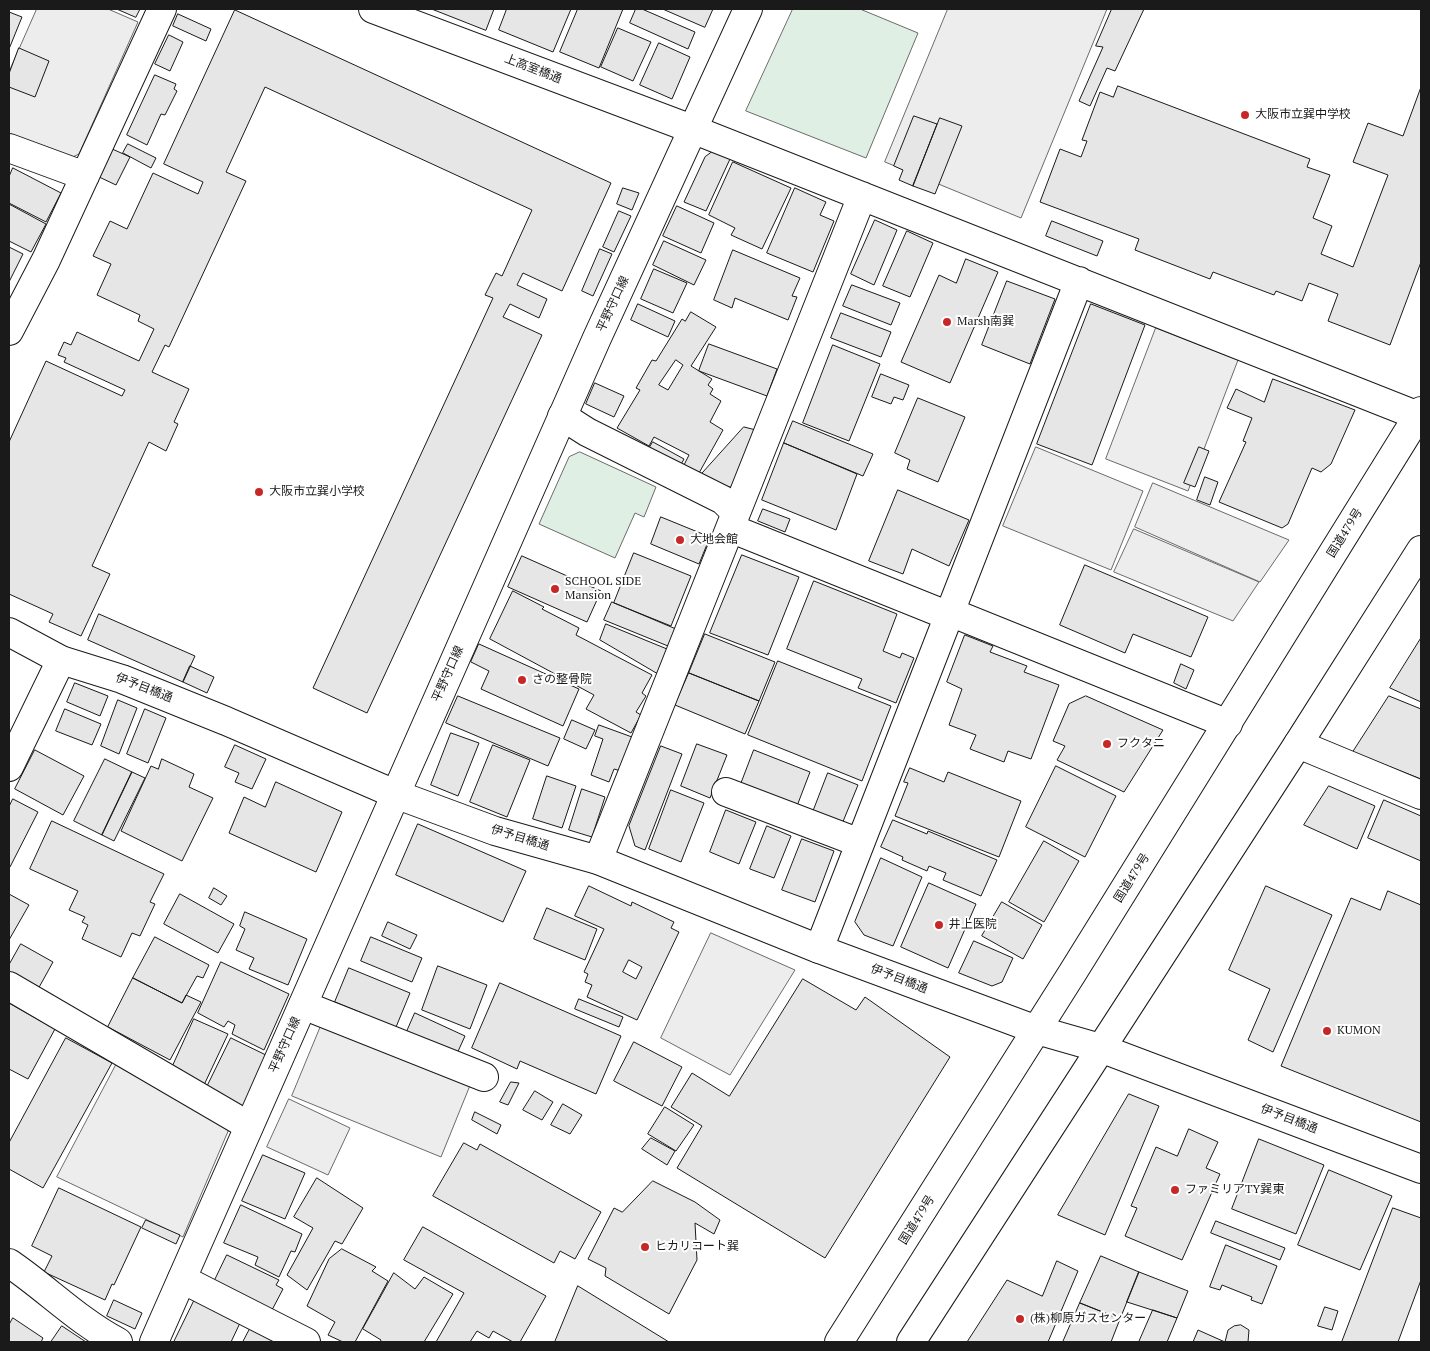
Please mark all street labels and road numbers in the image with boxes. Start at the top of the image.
street label: 上高室橋通 [502,52,564,86]
street label: 平野守口線 [594,274,632,334]
street label: 国道479号 [1324,506,1366,560]
street label: 平野守口線 [429,644,467,704]
street label: 伊予目橋通 [113,671,175,705]
street label: 伊予目橋通 [489,822,551,854]
street label: 国道479号 [1111,851,1153,905]
street label: 伊予目橋通 [868,962,930,996]
street label: 平野守口線 [266,1015,304,1075]
street label: 伊予目橋通 [1258,1102,1320,1136]
street label: 国道479号 [896,1193,938,1247]

